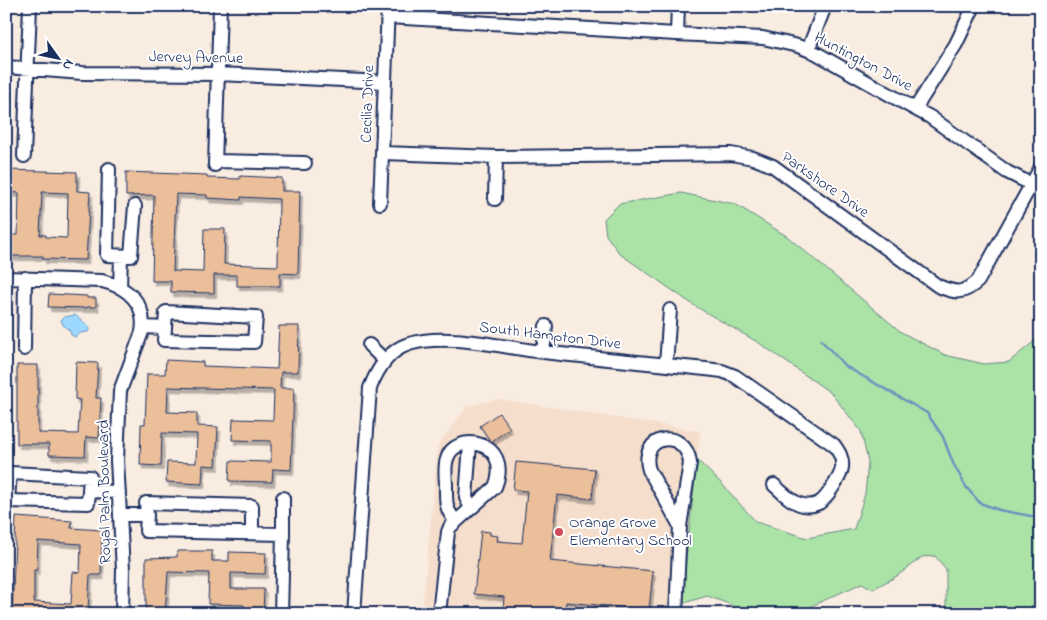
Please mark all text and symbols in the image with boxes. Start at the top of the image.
street label: Huntington Drive [809,26,917,98]
north arrow [32,32,82,82]
street label: Jervey Avenue [149,45,244,71]
text: N [56,55,79,74]
street label: Cecilia Drive [355,64,381,143]
street label: Parkshore Drive [776,146,875,225]
street label: South Hampton Drive [478,315,623,357]
street label: Royal Palm Boulevard [92,420,118,564]
place label: Orange Grove Elementary School [569,511,692,553]
marker: Orange Grove Elementary School [553,526,565,538]

